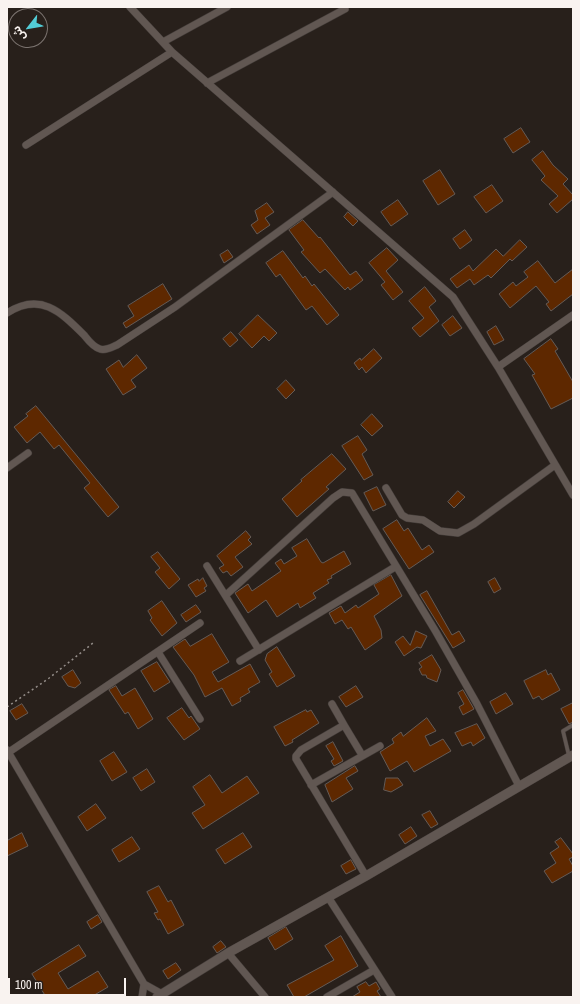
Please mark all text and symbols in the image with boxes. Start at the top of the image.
north arrow [8,8,48,48]
text: ش [9,24,28,44]
scale bar [10,970,128,996]
text: 100 m [15,977,42,993]

